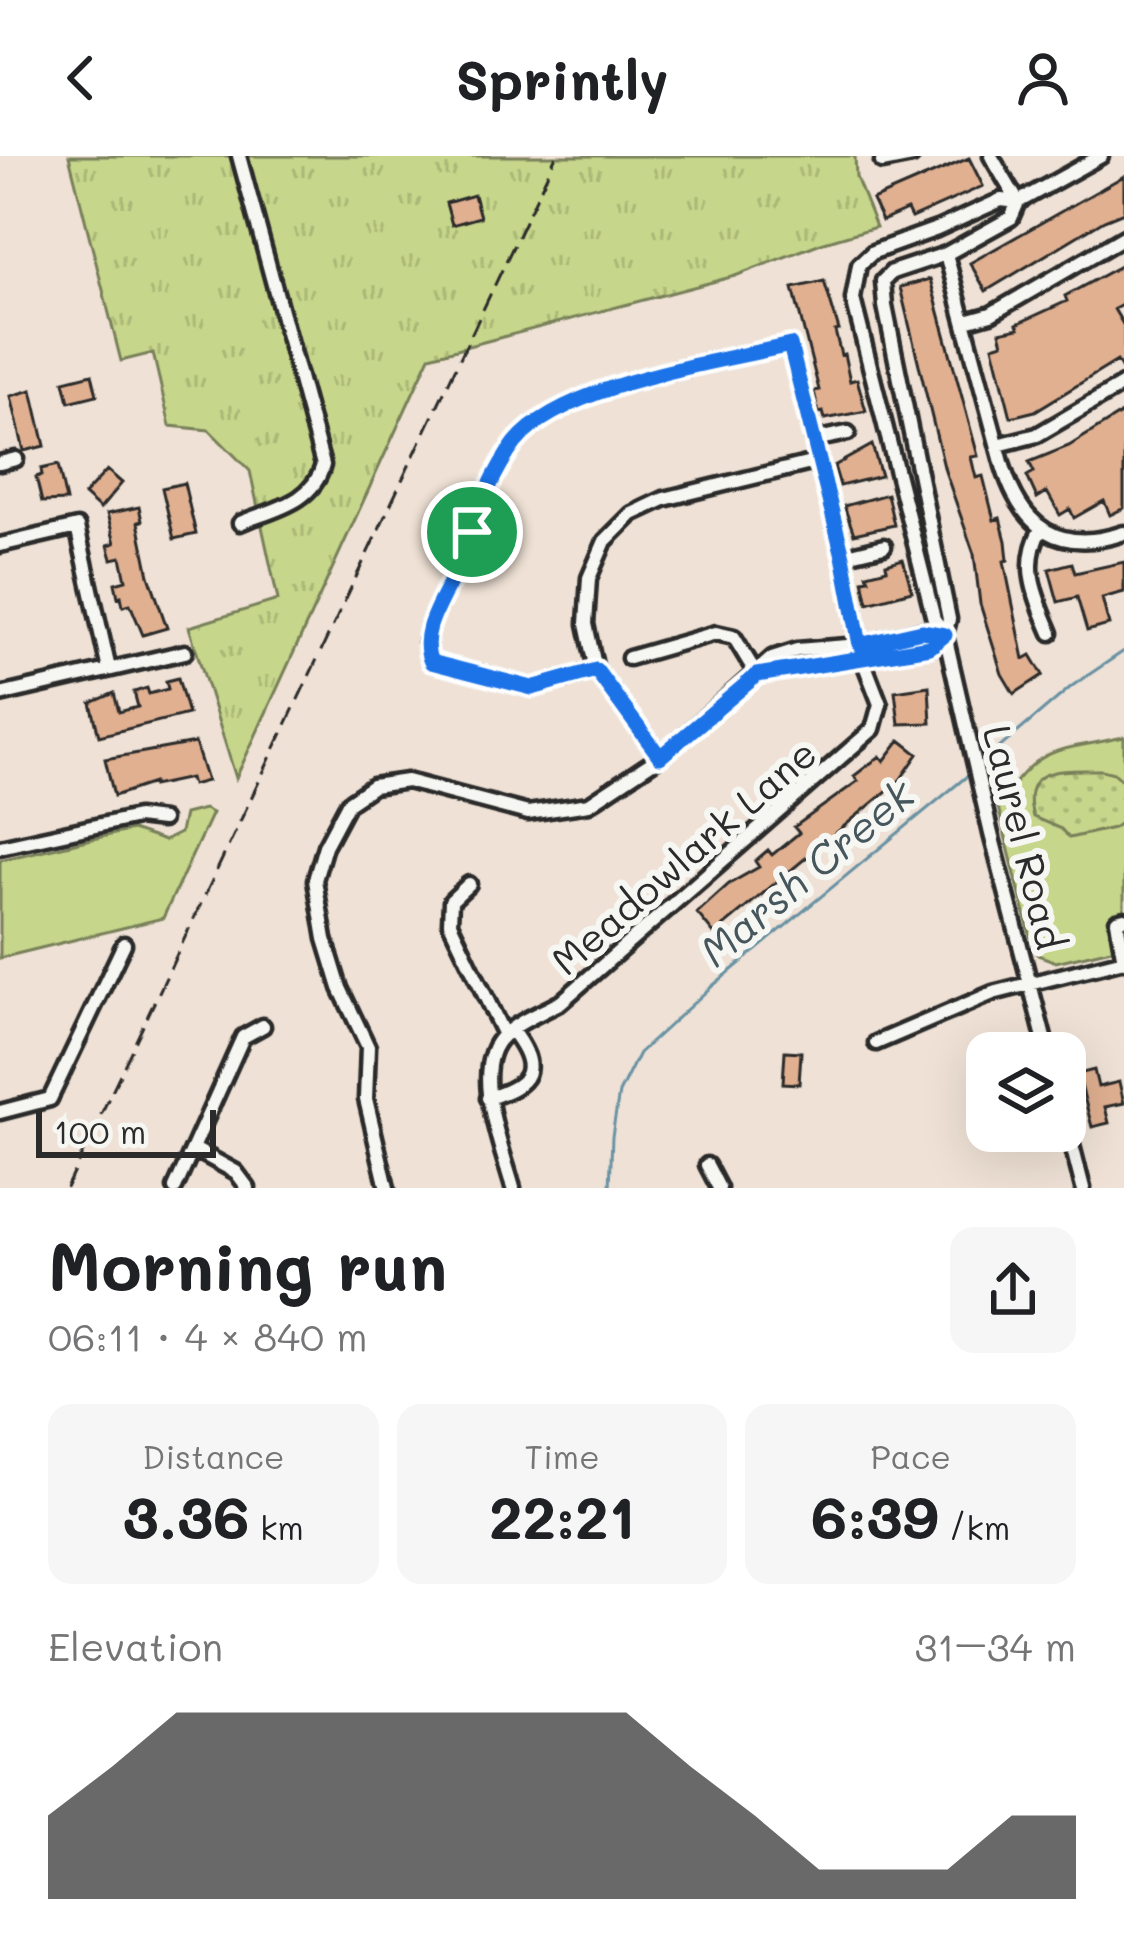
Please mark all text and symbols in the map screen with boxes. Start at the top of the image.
text: Sprintly [455,43,669,114]
icon: back [48,45,114,111]
icon: person [1010,45,1076,111]
pin [421,481,523,583]
icon: arrive [439,499,505,565]
street label: Laurel Road [973,720,1077,954]
street label: Meadowlark Lane [540,727,826,985]
water label: Marsh Creek [687,766,925,978]
map controls [966,1032,1086,1152]
button: layers [966,1032,1086,1152]
scale bar [36,1104,216,1157]
text: 100 m [54,1109,146,1152]
text: Morning run [48,1222,447,1308]
button: share [950,1227,1076,1353]
text: 06:11 · 4 × 840 m [48,1310,368,1361]
text: Distance [142,1434,284,1477]
text: Time [524,1434,600,1477]
text: Pace [870,1434,951,1477]
text: 3.36 [123,1477,250,1555]
text: 22:21 [489,1477,635,1555]
text: 6:39 [811,1477,938,1555]
text: km [250,1505,304,1548]
text: /km [938,1505,1010,1548]
text: Elevation [48,1620,223,1671]
text: 31–34 m [914,1620,1076,1671]

